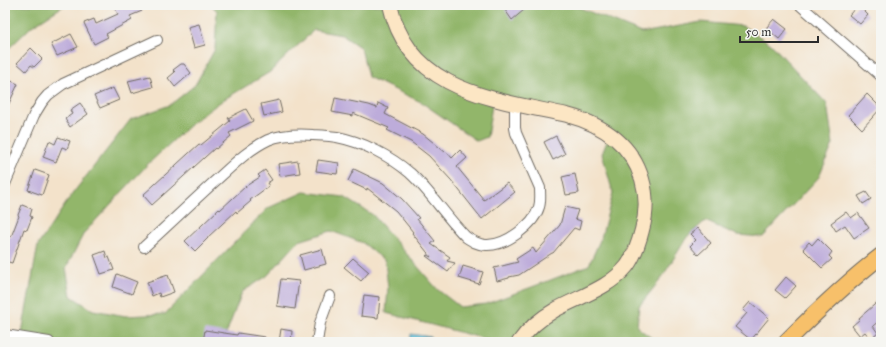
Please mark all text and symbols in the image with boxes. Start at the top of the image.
scale bar [740,18,818,44]
text: 50 m [746,25,771,39]

